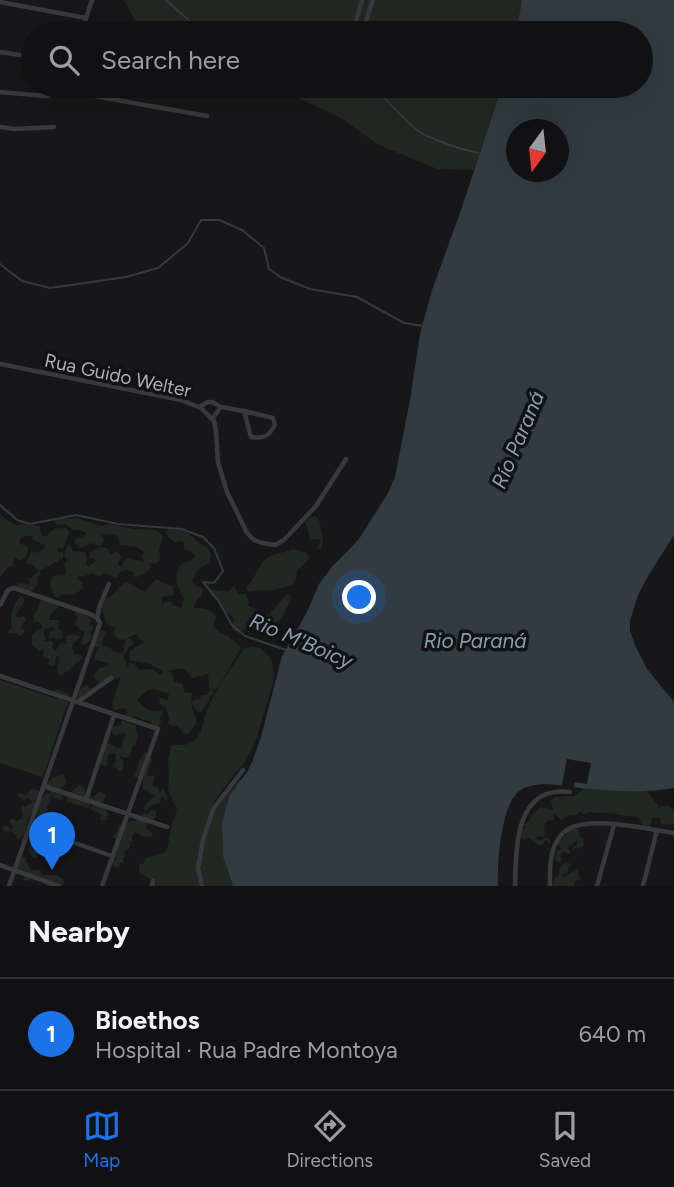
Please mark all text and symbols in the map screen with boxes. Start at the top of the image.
search box [21,21,653,98]
icon: search [45,41,83,79]
text: Search here [101,44,240,76]
north arrow [506,119,569,182]
street label: Rua Guido Welter [43,349,194,402]
water label: Río Paraná [486,387,549,492]
your location [342,580,376,614]
water label: Rio M'Boicy [246,608,357,674]
water label: Rio Paraná [423,628,527,653]
pin: 1 [29,812,75,870]
text: Nearby [28,913,130,950]
text: Bioethos [95,1004,200,1036]
text: 1 [46,1020,56,1048]
text: 640 m [579,1020,646,1048]
text: Hospital · Rua Padre Montoya [95,1036,398,1064]
tab: Map [83,1107,121,1172]
tab: Directions [286,1107,373,1172]
tab: Saved [539,1107,591,1172]

